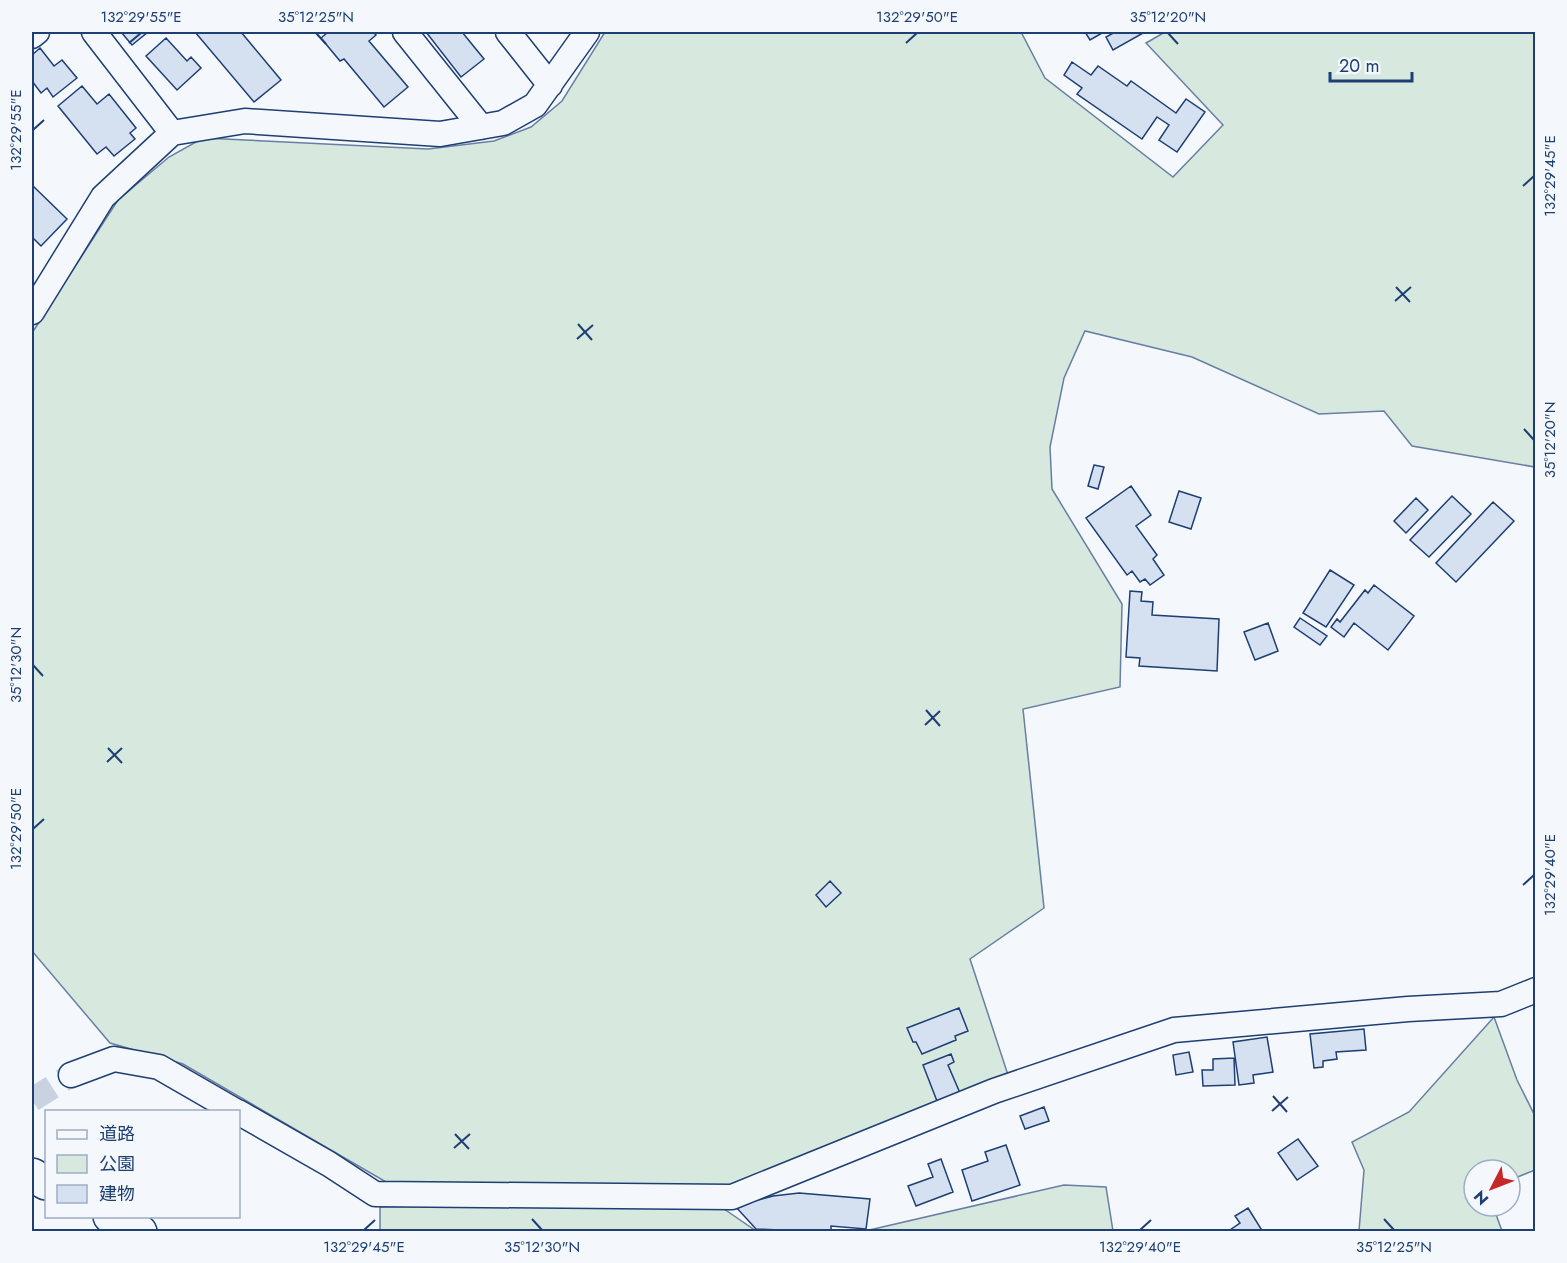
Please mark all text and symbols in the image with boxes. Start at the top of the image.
text: 132°29'55"E [100,6,182,28]
text: 35°12'25"N [278,6,354,28]
text: 132°29'50"E [876,6,958,28]
text: 35°12'20"N [1130,6,1206,28]
scale bar [1330,45,1412,83]
text: 20 m [1339,53,1379,79]
text: 132°29'55"E [5,89,27,171]
text: 132°29'45"E [1539,135,1561,217]
text: 35°12'20"N [1539,402,1561,478]
text: 35°12'30"N [5,627,27,703]
text: 132°29'50"E [5,788,27,870]
text: 132°29'40"E [1539,834,1561,916]
legend [45,1110,240,1218]
text: 道路 [99,1121,135,1147]
text: 公園 [99,1151,135,1177]
north arrow [1462,1158,1522,1218]
text: 建物 [99,1181,135,1207]
text: N [1468,1185,1494,1210]
text: 132°29'45"E [323,1236,405,1258]
text: 35°12'30"N [504,1236,580,1258]
text: 132°29'40"E [1099,1236,1181,1258]
text: 35°12'25"N [1356,1236,1432,1258]

